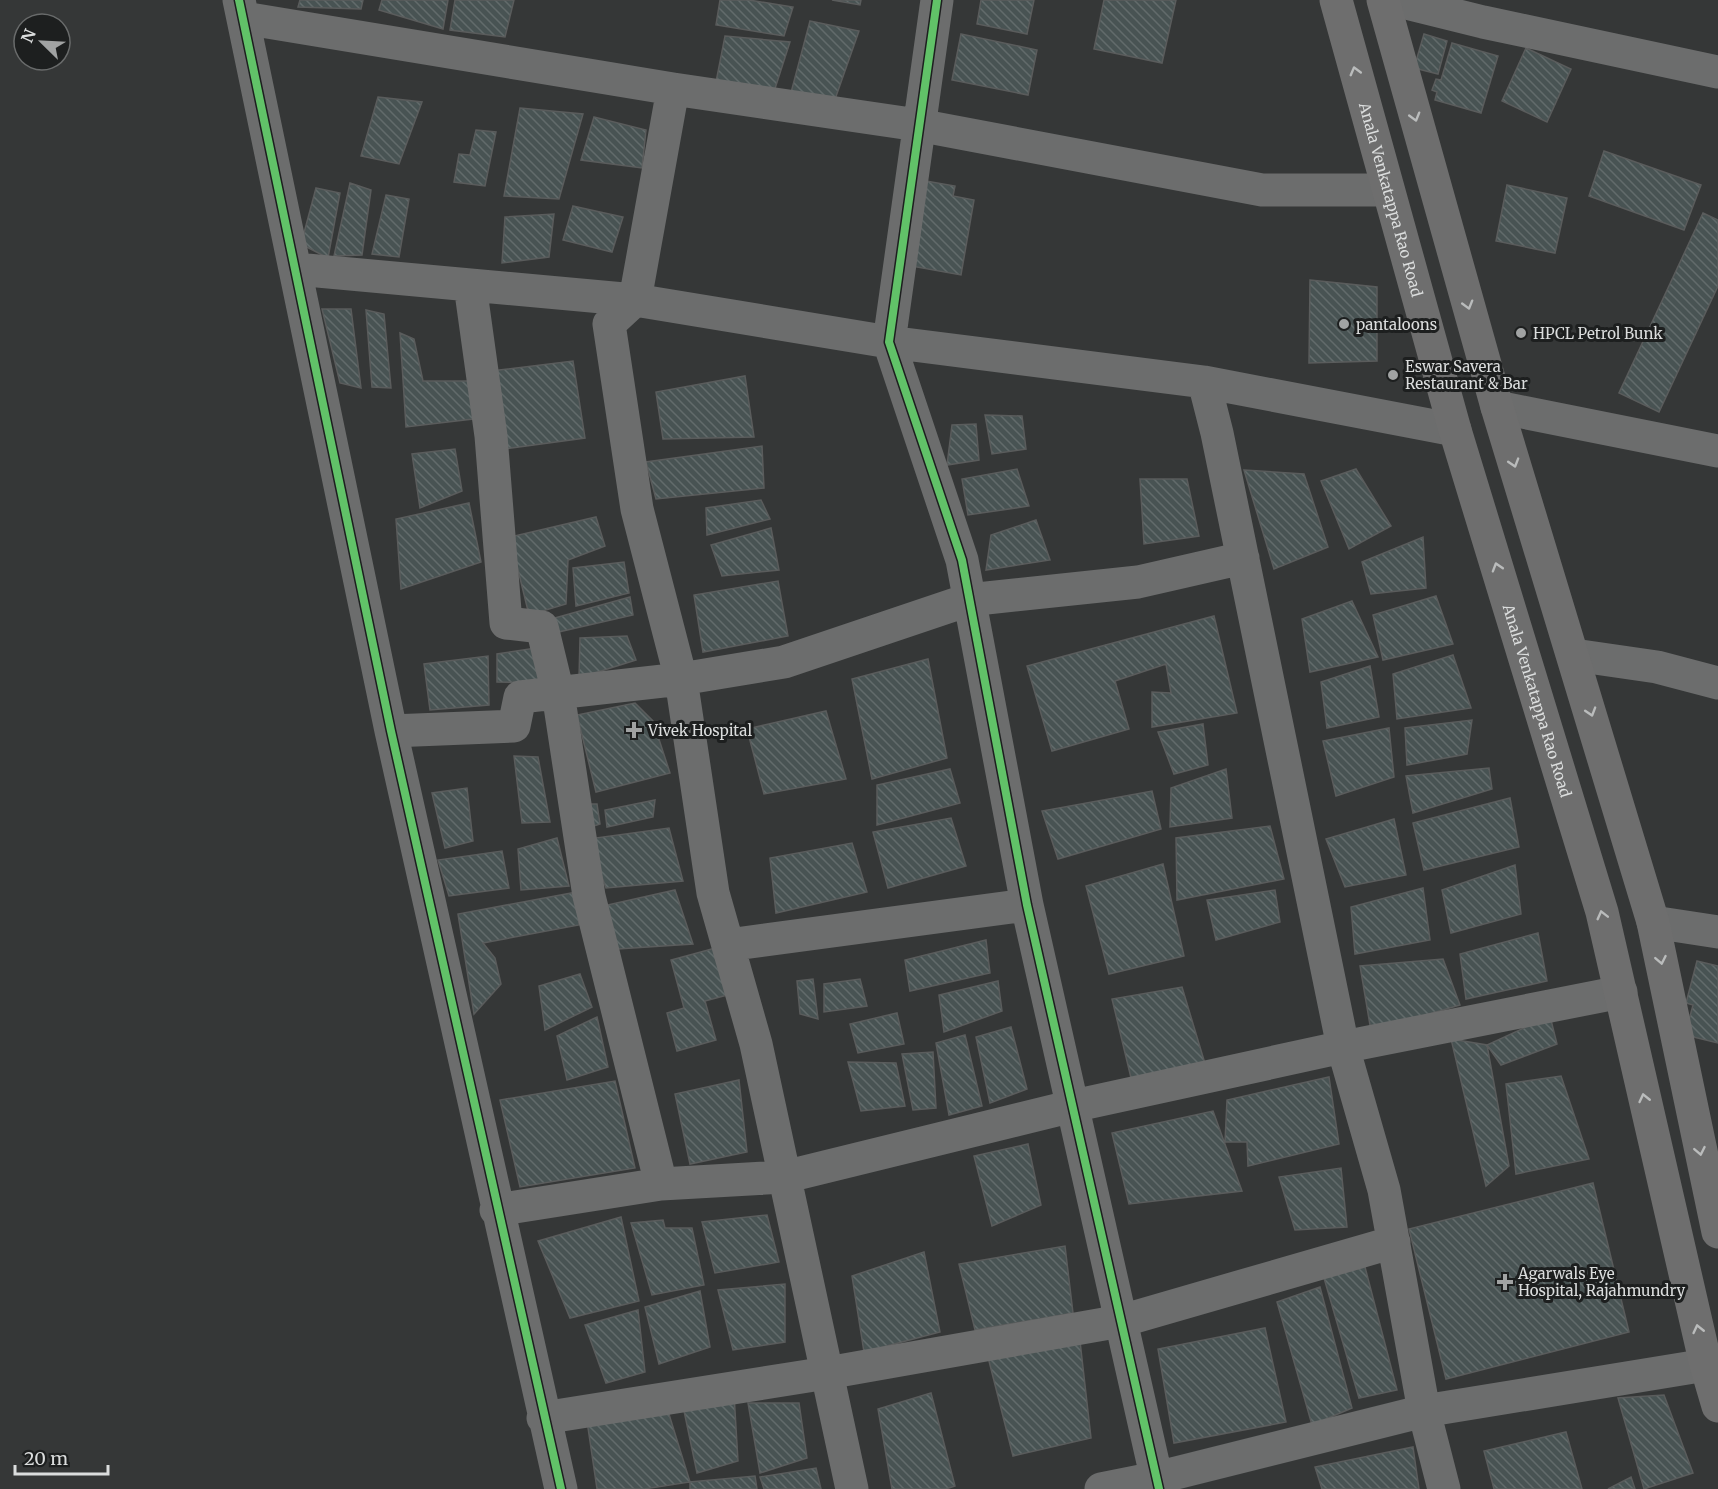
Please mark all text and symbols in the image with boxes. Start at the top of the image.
north arrow [12,12,72,72]
text: N [17,26,40,46]
one-way arrow [1350,66,1363,76]
street label: Anala Venkatappa Rao Road [1355,99,1427,299]
one-way arrow [1408,111,1420,122]
one-way arrow [1461,299,1473,310]
place label: pantaloons [1356,315,1437,334]
marker: pantaloons [1337,317,1351,331]
place label: HPCL Petrol Bunk [1533,324,1663,343]
marker: HPCL Petrol Bunk [1514,326,1528,340]
place label: Eswar Savera Restaurant & Bar [1405,357,1528,393]
marker: Eswar Savera Restaurant & Bar [1386,368,1400,382]
one-way arrow [1507,457,1519,468]
one-way arrow [1492,562,1504,573]
street label: Anala Venkatappa Rao Road [1499,601,1576,799]
one-way arrow [1584,706,1596,716]
marker: Vivek Hospital [625,721,643,739]
place label: Vivek Hospital [647,721,752,740]
one-way arrow [1597,910,1610,920]
one-way arrow [1654,954,1667,964]
one-way arrow [1639,1093,1652,1103]
one-way arrow [1693,1146,1706,1156]
place label: Agarwals Eye Hospital, Rajahmundry [1517,1264,1685,1300]
marker: Agarwals Eye Hospital, Rajahmundry [1496,1273,1514,1291]
one-way arrow [1692,1324,1705,1334]
scale bar [15,1438,108,1476]
text: 20 m [24,1447,68,1470]

